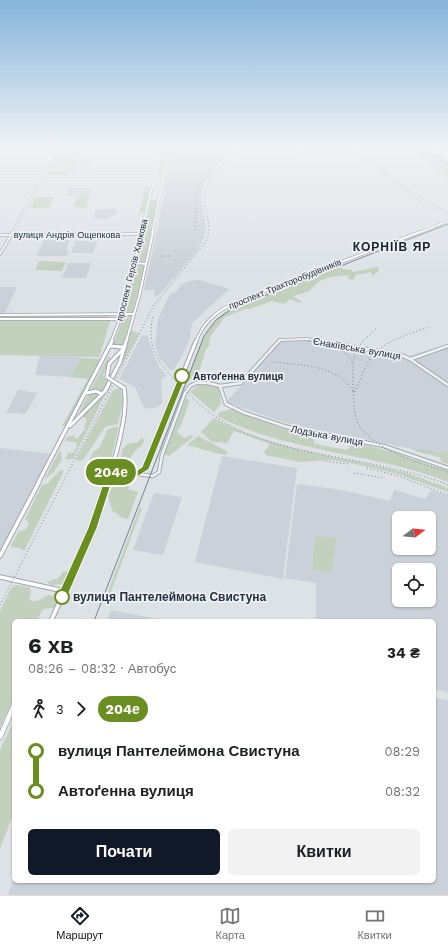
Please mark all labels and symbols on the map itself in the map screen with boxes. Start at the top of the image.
street label: проспект Героїв Харкова [114,218,150,322]
street label: вулиця Андрія Ощепкова [14,230,120,240]
district label: КОРНІЇВ ЯР [353,239,431,254]
street label: проспект Тракторобудівників [227,257,343,311]
street label: Єнакіївська вулиця [312,335,402,362]
marker: Автоґенна вулиця [174,368,190,384]
place label: Автоґенна вулиця [193,371,284,382]
street label: Лодзька вулиця [290,423,364,448]
line badge: 204е [83,459,139,485]
north arrow [392,511,436,555]
marker: вулиця Пантелеймона Свистуна [54,589,70,605]
place label: вулиця Пантелеймона Свистуна [73,590,267,604]

